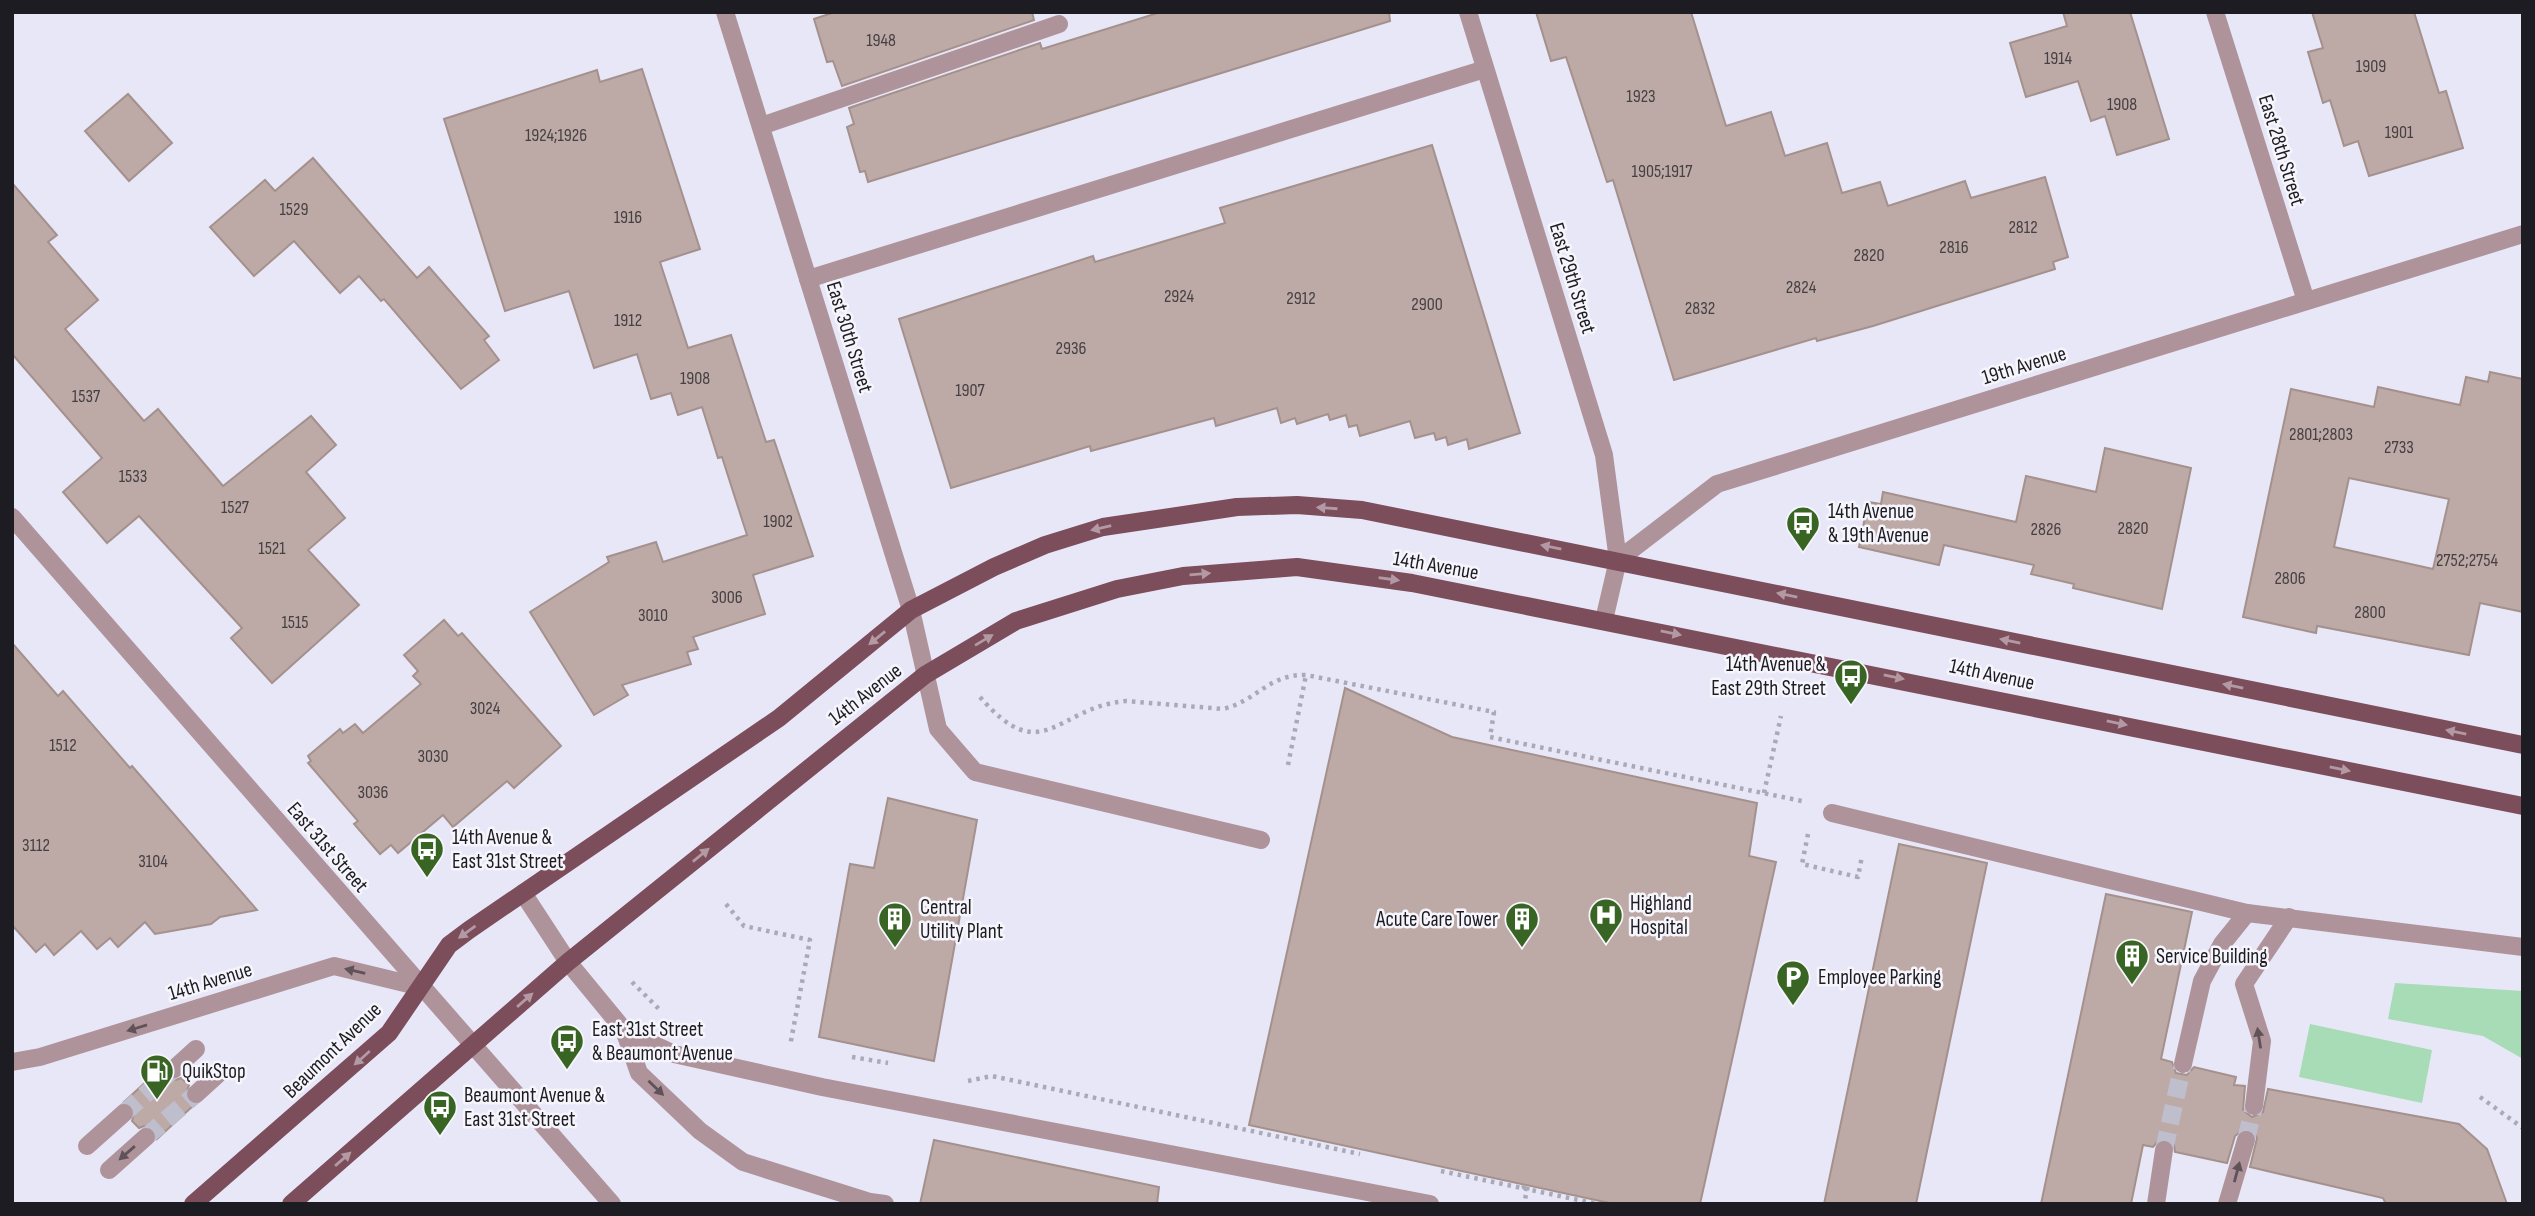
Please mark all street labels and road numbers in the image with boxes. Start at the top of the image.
street label: East 28th Street [2253,92,2310,209]
street label: East 29th Street [1544,220,1601,337]
street label: East 30th Street [821,279,878,396]
street label: 19th Avenue [1979,341,2069,390]
street label: 14th Avenue [1391,546,1481,585]
street label: 14th Avenue [1947,653,2037,696]
street label: 14th Avenue [824,658,907,731]
street label: East 31st Street [282,797,374,898]
street label: 14th Avenue [165,957,255,1006]
street label: Beaumont Avenue [278,997,387,1103]

